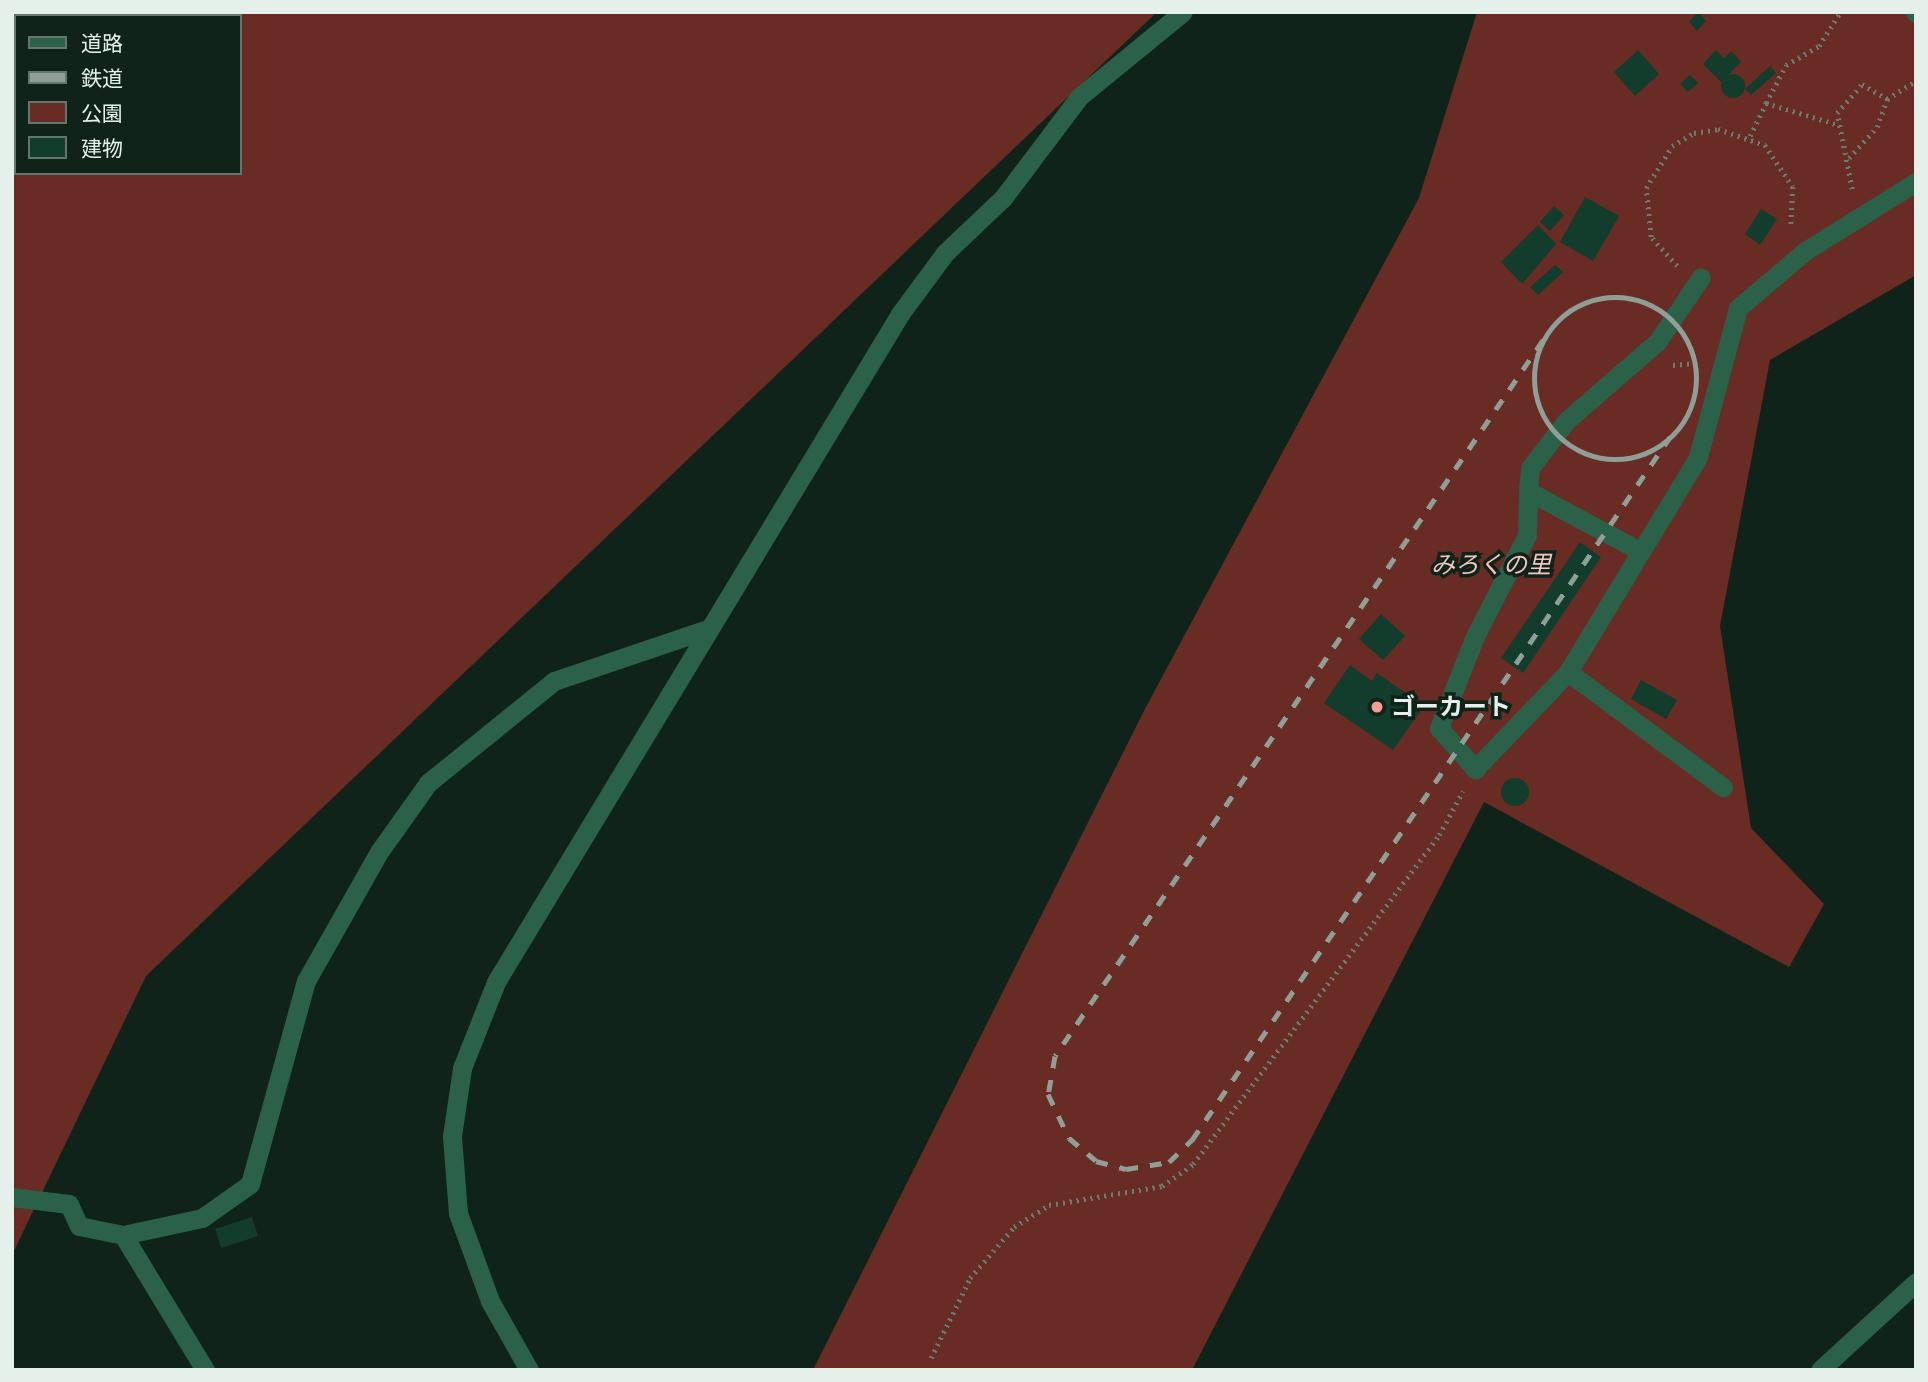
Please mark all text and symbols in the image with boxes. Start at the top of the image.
legend [14,14,242,175]
text: 道路 [81,29,123,58]
text: 鉄道 [81,64,123,93]
text: 公園 [81,99,123,128]
text: 建物 [81,134,123,163]
park label: みろくの里 [1431,551,1551,579]
place label: ゴーカート [1391,693,1511,721]
marker: ゴーカート [1369,699,1385,715]

